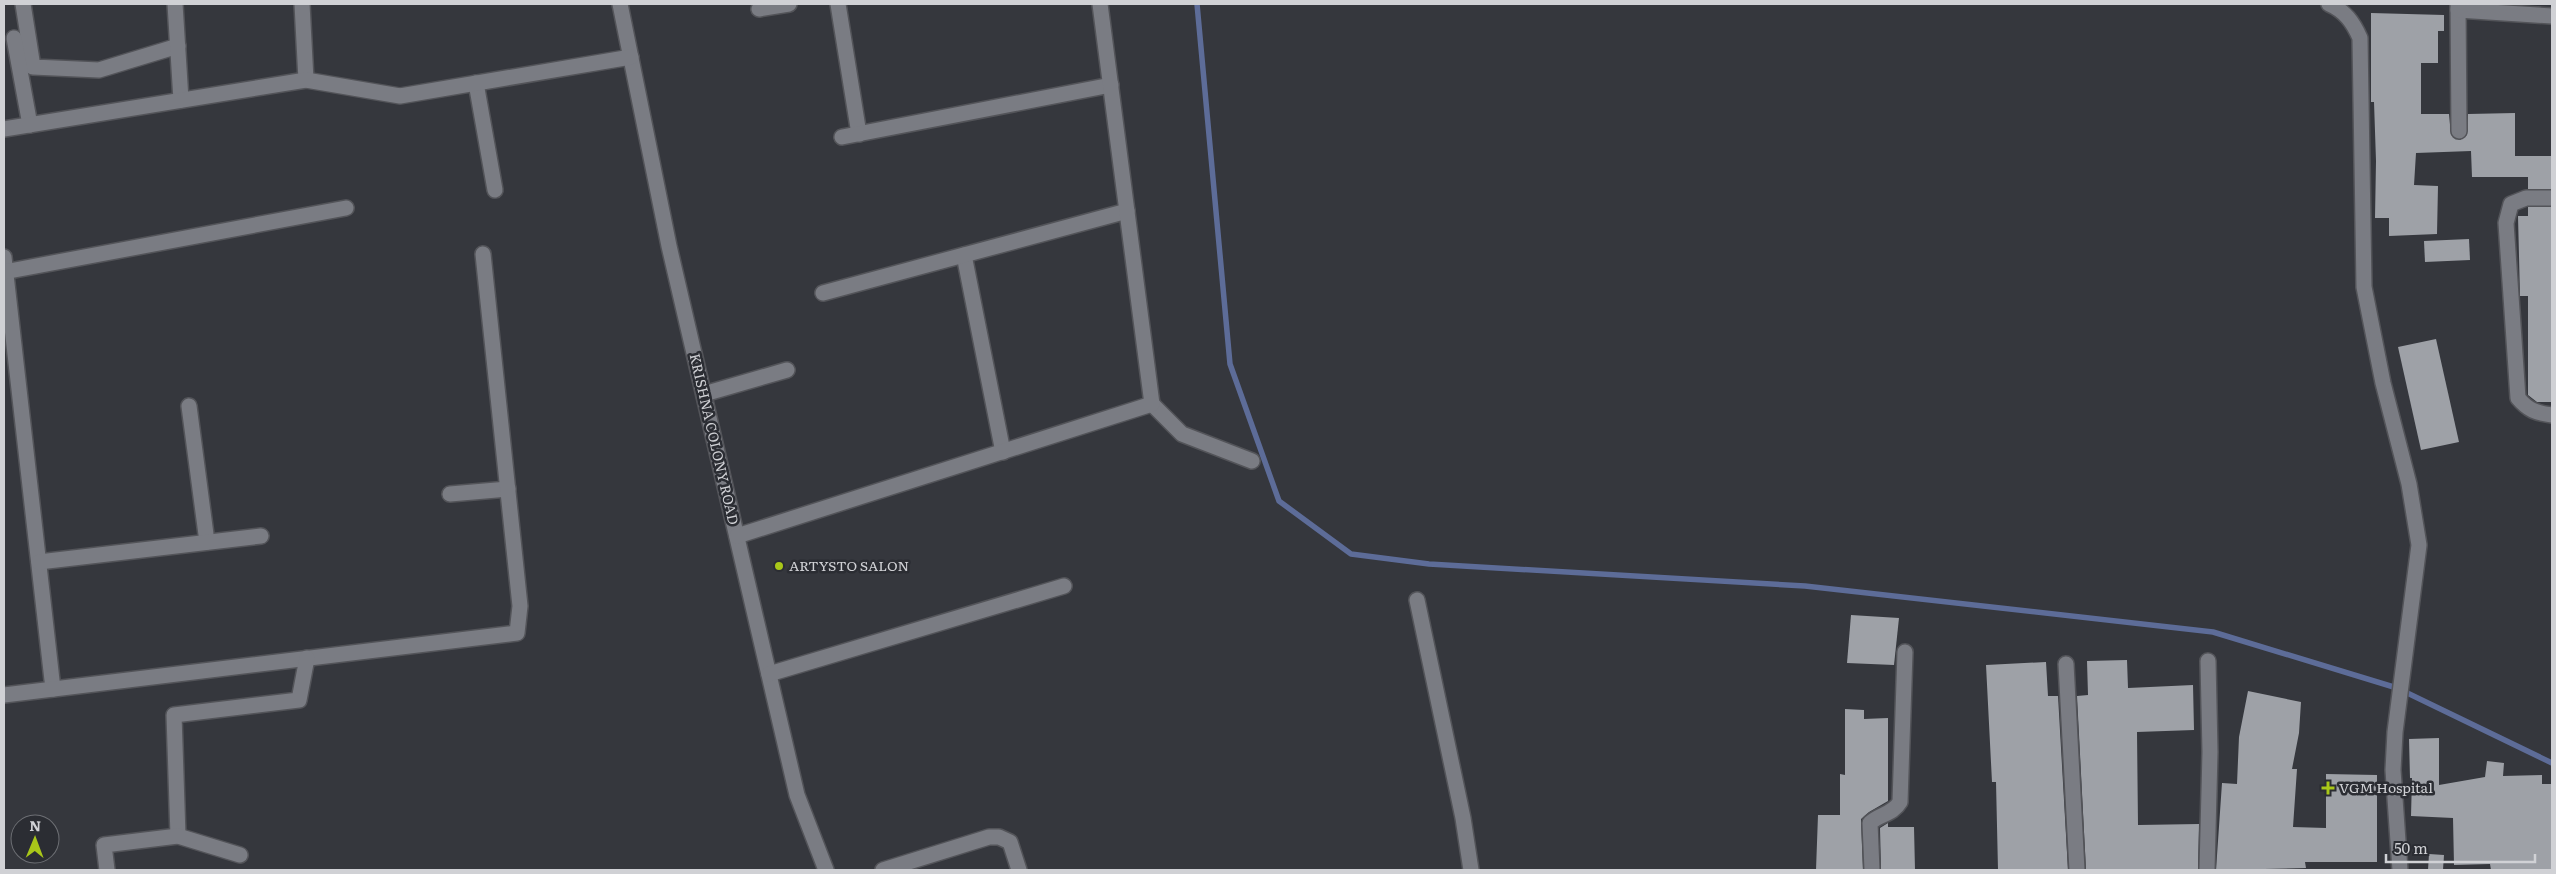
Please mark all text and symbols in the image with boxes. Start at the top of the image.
street label: KRISHNA COLONY ROAD [686,351,745,527]
place label: ARTYSTO SALON [789,555,909,575]
marker: ARTYSTO SALON [773,560,785,572]
place label: VGM Hospital [2339,777,2433,797]
marker: VGM Hospital [2321,781,2335,795]
north arrow [10,814,60,864]
text: N [29,815,42,835]
scale bar [2386,832,2535,864]
text: 50 m [2394,836,2428,859]

